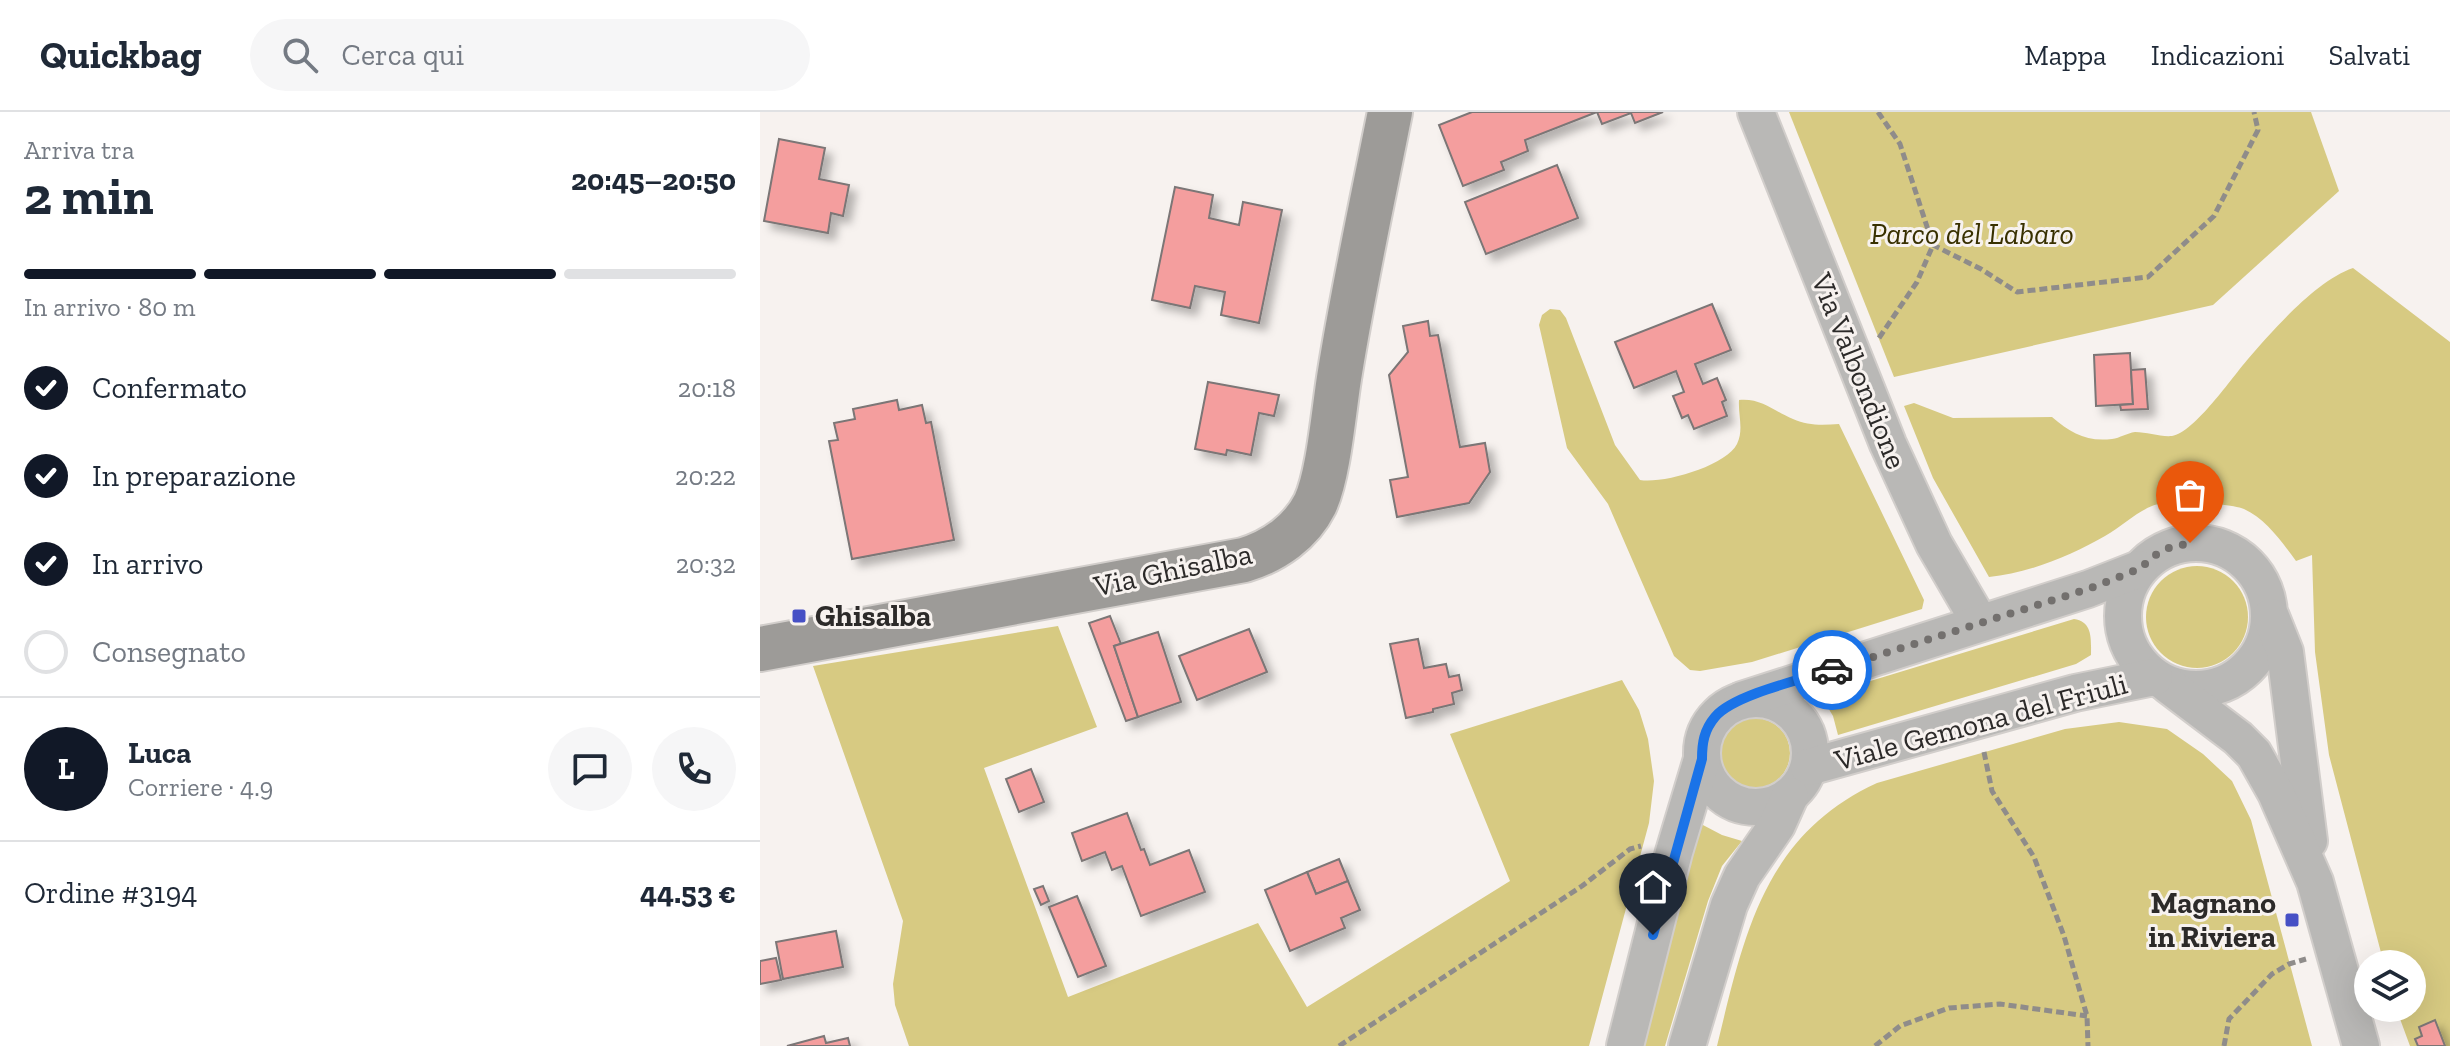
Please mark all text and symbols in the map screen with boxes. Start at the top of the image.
search box [250,19,810,91]
text: Quickbag [40,32,202,78]
icon: search [278,33,322,77]
text: Cerca qui [342,37,464,73]
text: Mappa [2024,39,2107,72]
text: Indicazioni [2151,39,2284,72]
text: Salvati [2328,39,2410,72]
text: Arriva tra [24,134,134,166]
text: 20:45–20:50 [571,162,736,198]
text: 2 min [24,165,154,227]
park label: Parco del Labaro [1870,216,2074,252]
street label: Via Valbondione [1803,267,1915,474]
text: In arrivo · 80 m [24,291,195,323]
icon: check [24,366,68,410]
text: Confermato [92,370,247,406]
text: 20:18 [678,372,736,404]
icon: check [24,454,68,498]
text: In preparazione [92,458,296,494]
text: 20:22 [675,460,736,492]
pin [2156,461,2224,543]
icon: bag [2168,473,2212,517]
street label: Via Ghisalba [1090,536,1255,605]
icon: check [24,542,68,586]
text: In arrivo [92,546,204,582]
text: 20:32 [676,548,736,580]
place label: Ghisalba [815,598,931,634]
marker: Ghisalba [790,607,808,625]
courier [1792,630,1872,710]
text: Consegnato [92,634,246,670]
icon: car [1810,648,1854,692]
street label: Viale Gemona del Friuli [1830,666,2131,779]
button: chat [548,727,632,811]
button: phone [652,727,736,811]
text: Luca [128,735,191,771]
text: L [58,751,74,787]
text: Corriere · 4.9 [128,771,273,803]
pin [1619,853,1687,935]
icon: home [1631,865,1675,909]
text: Ordine #3194 [24,875,198,911]
text: 44.53 € [640,875,736,911]
place label: Magnano in Riviera [2148,885,2276,955]
marker: Magnano in Riviera [2283,911,2301,929]
map controls [2354,950,2426,1022]
button: layers [2354,950,2426,1022]

